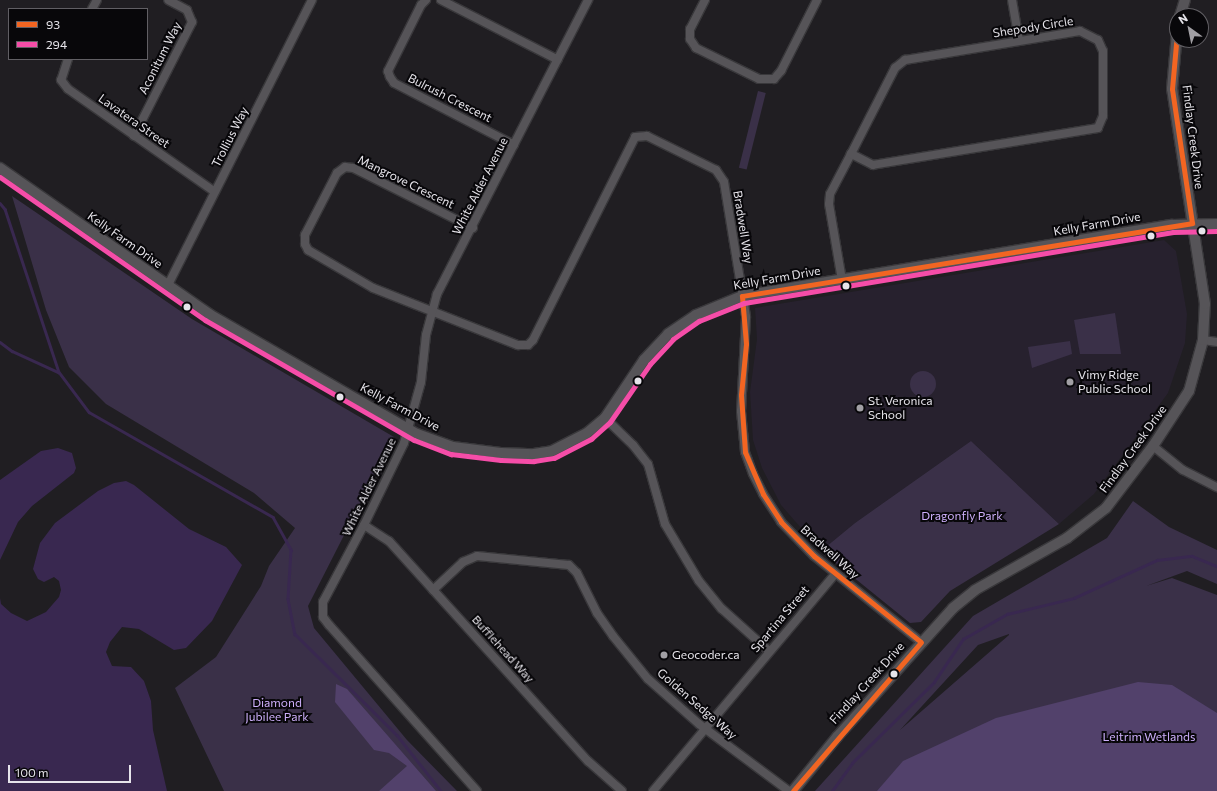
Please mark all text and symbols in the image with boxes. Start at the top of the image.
legend [8,8,148,60]
north arrow [1169,8,1209,48]
text: N [1176,11,1190,26]
street label: Shepody Circle [992,14,1074,40]
text: 93 [46,17,60,31]
street label: Aconitum Way [136,19,184,97]
text: 294 [46,37,67,51]
street label: Bulrush Crescent [406,71,494,125]
street label: Findlay Creek Drive [1179,84,1207,190]
street label: Lavatera Street [96,91,172,151]
street label: Trollius Way [209,104,251,170]
street label: White Alder Avenue [449,135,511,237]
street label: Mangrove Crescent [355,152,457,212]
street label: Bradwell Way [730,189,756,265]
street label: Kelly Farm Drive [85,209,165,271]
street label: Kelly Farm Drive [1052,209,1142,239]
unlabelled marker [1197,226,1207,236]
unlabelled marker [1146,231,1156,241]
street label: Kelly Farm Drive [732,263,822,293]
unlabelled marker [841,281,851,291]
unlabelled marker [182,302,192,312]
place label: Vimy Ridge Public School [1078,368,1151,396]
unlabelled marker [633,376,643,386]
marker: Vimy Ridge Public School [1065,377,1075,387]
street label: Kelly Farm Drive [358,380,442,434]
unlabelled marker [335,392,345,402]
place label: St. Veronica School [868,394,933,422]
street label: Findlay Creek Drive [1096,402,1170,496]
marker: St. Veronica School [855,403,865,413]
street label: White Alder Avenue [339,436,399,538]
park label: Dragonfly Park [921,509,1003,523]
street label: Bradwell Way [798,522,862,582]
street label: Spartina Street [748,583,812,655]
street label: Bufflehead Way [469,612,537,686]
street label: Findlay Creek Drive [827,639,907,727]
place label: Geocoder.ca [672,648,740,662]
marker: Geocoder.ca [659,650,669,660]
street label: Golden Sedge Way [654,666,740,742]
unlabelled marker [889,669,899,679]
park label: Diamond Jubilee Park [245,696,309,724]
park label: Leitrim Wetlands [1102,730,1196,744]
scale bar [10,757,133,783]
text: 100 m [15,765,49,779]

